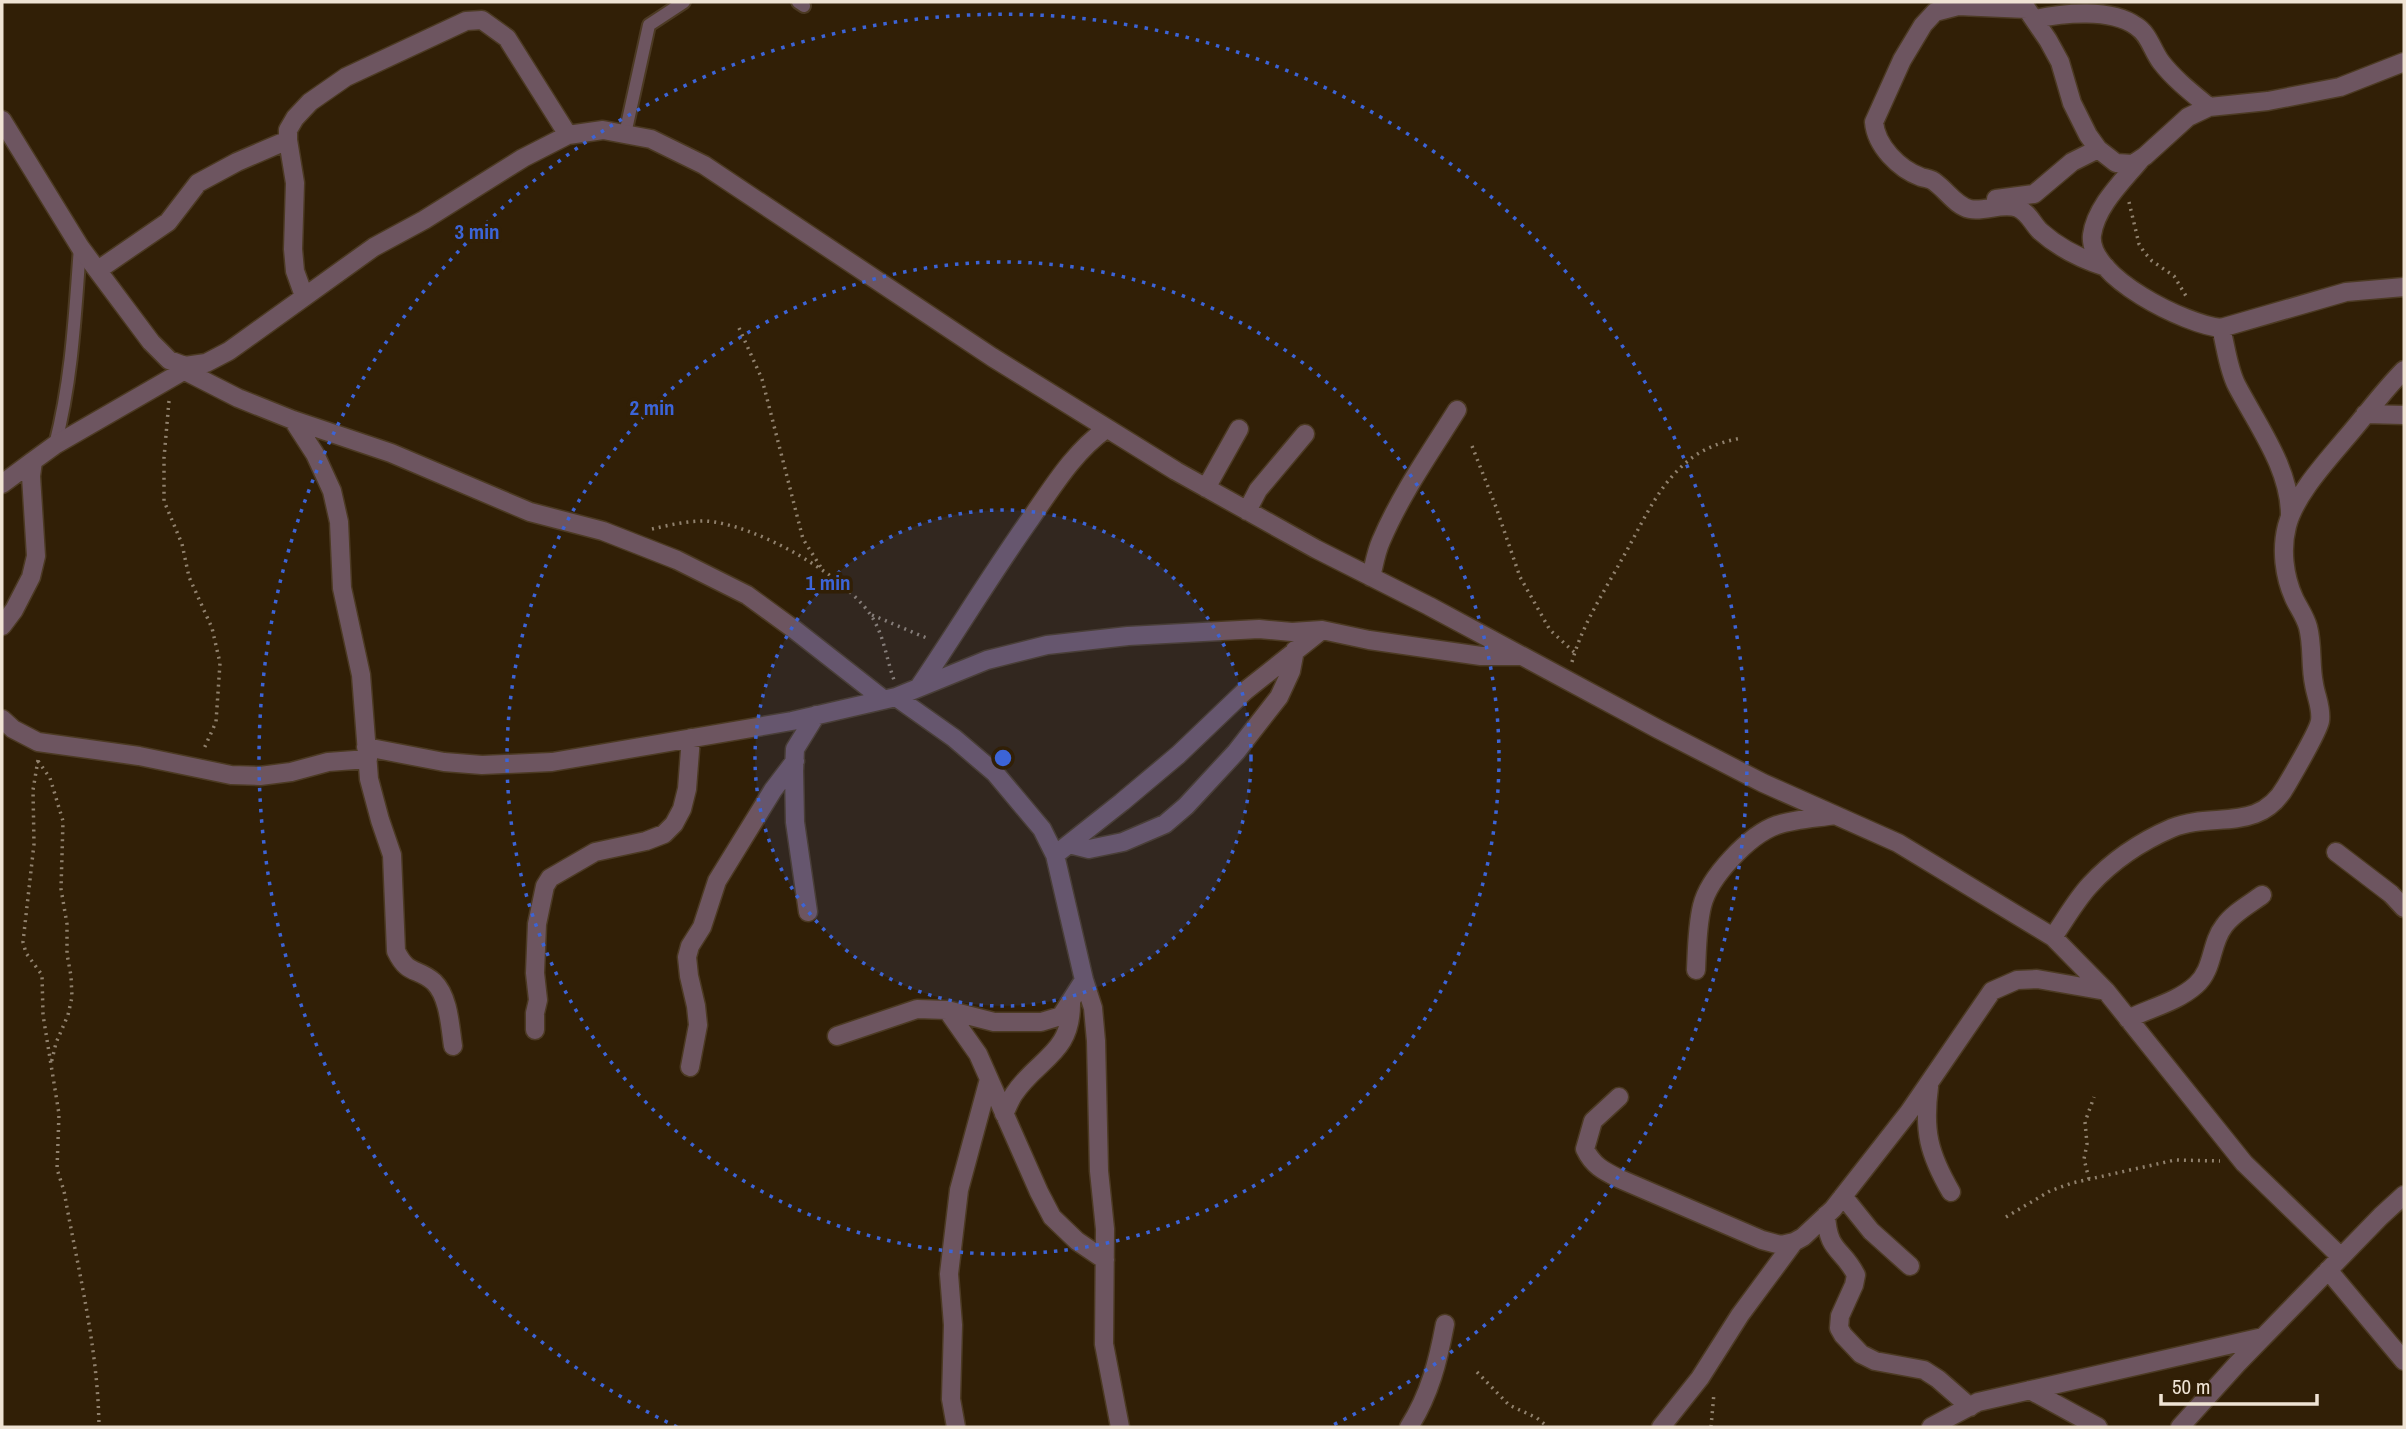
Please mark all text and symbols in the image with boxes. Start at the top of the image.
text: 3 min [455,217,499,246]
text: 2 min [630,393,674,422]
text: 1 min [806,568,850,597]
centre of rings [991,746,1015,770]
scale bar [2161,1362,2317,1406]
text: 50 m [2172,1372,2210,1401]

